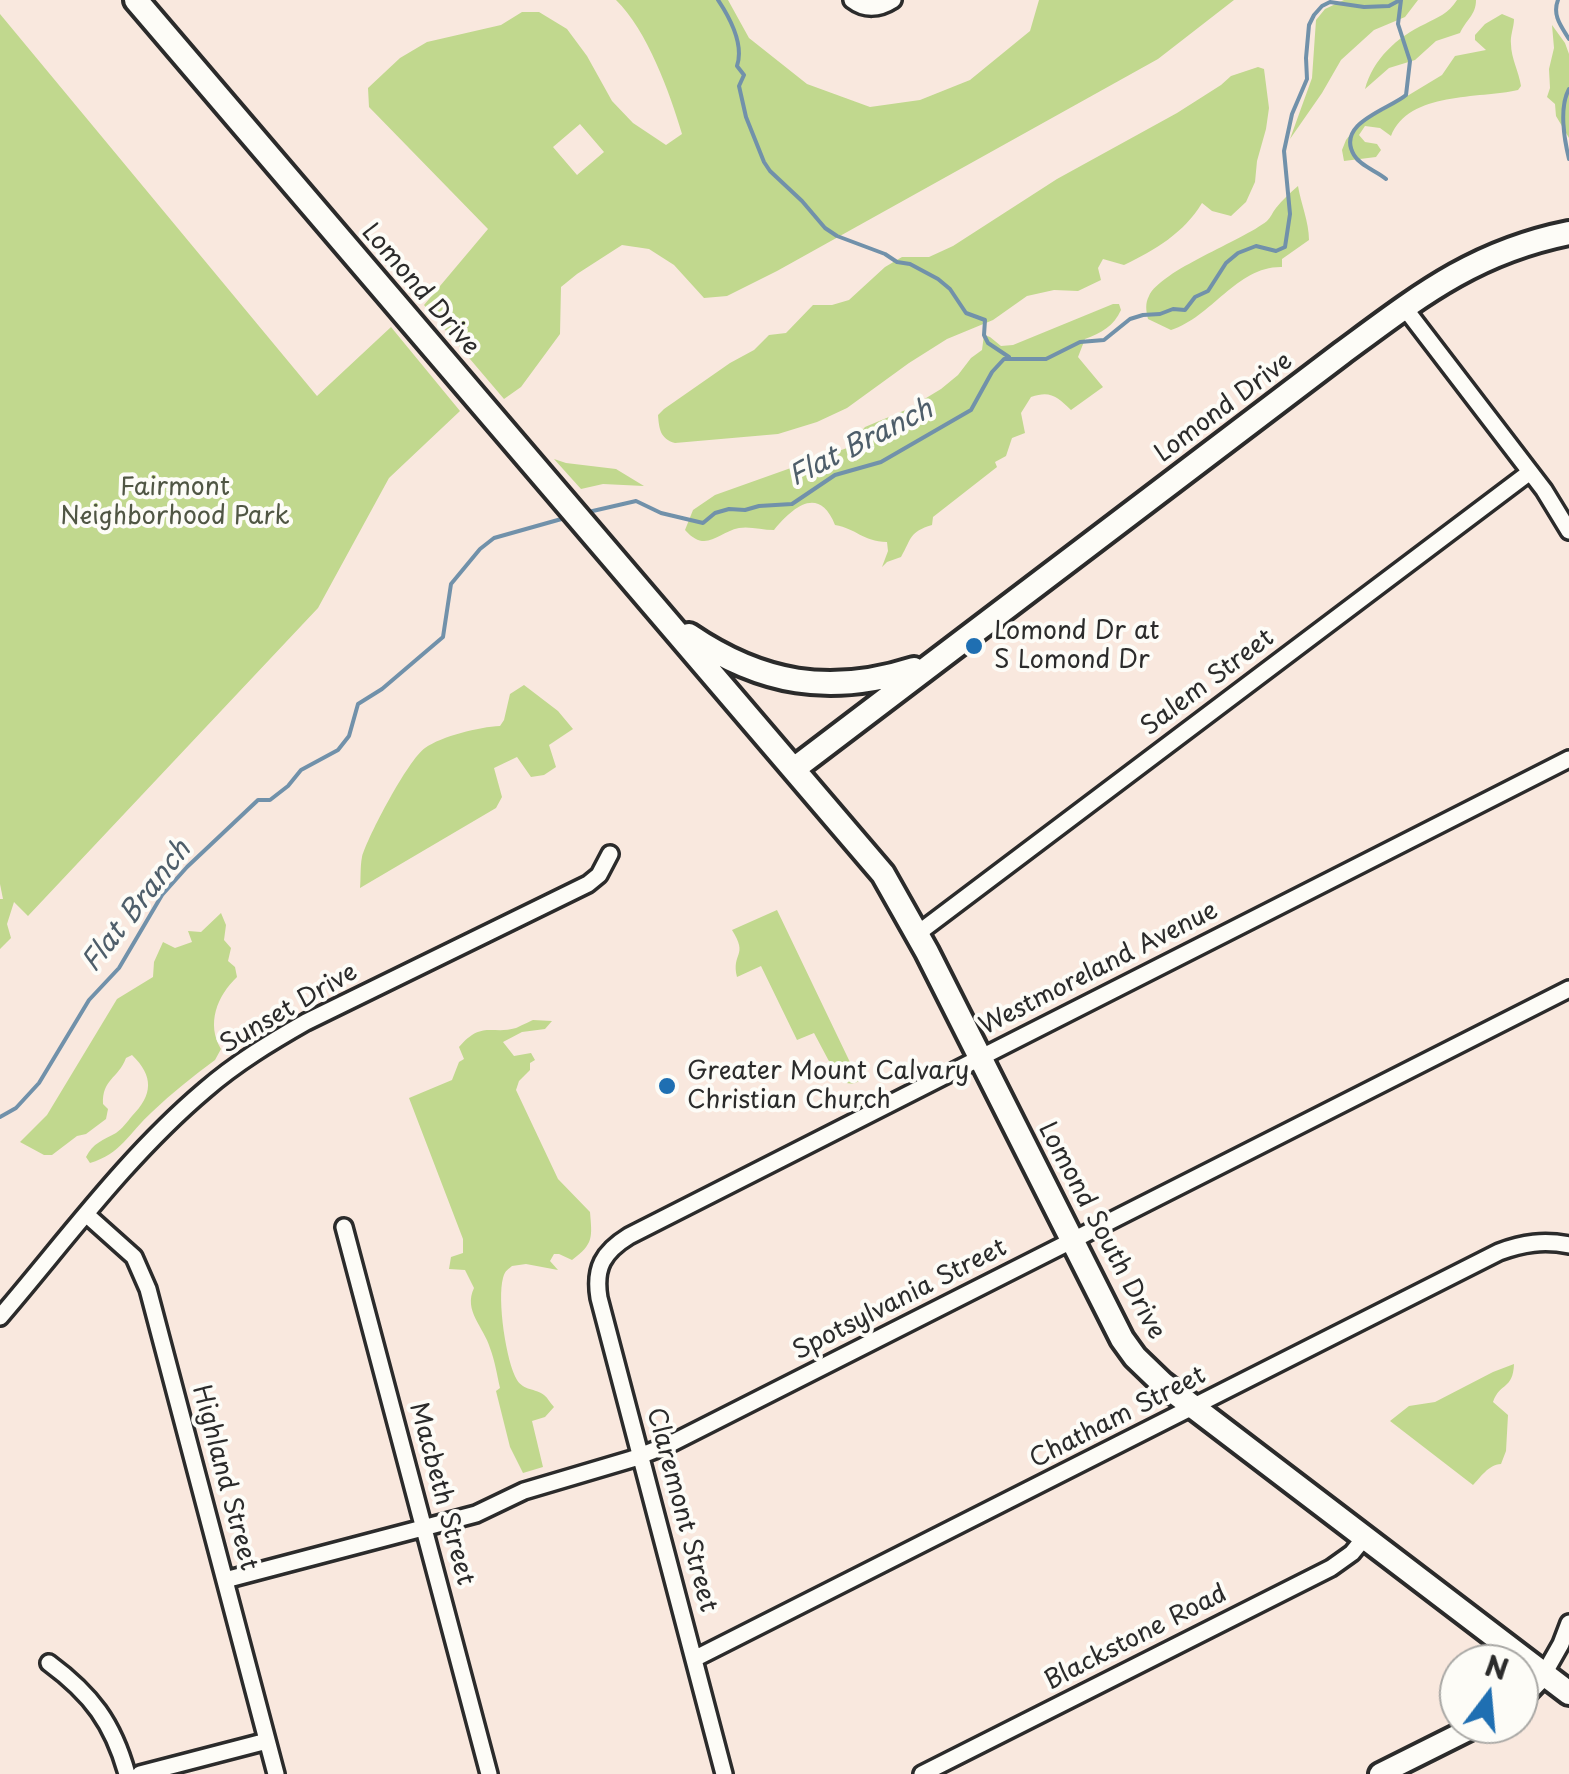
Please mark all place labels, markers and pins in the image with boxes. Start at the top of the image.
place label: Lomond Dr at S Lomond Dr [994,617,1159,676]
marker: Lomond Dr at S Lomond Dr [963,635,985,657]
place label: Greater Mount Calvary Christian Church [687,1057,969,1116]
marker: Greater Mount Calvary Christian Church [656,1075,678,1097]

